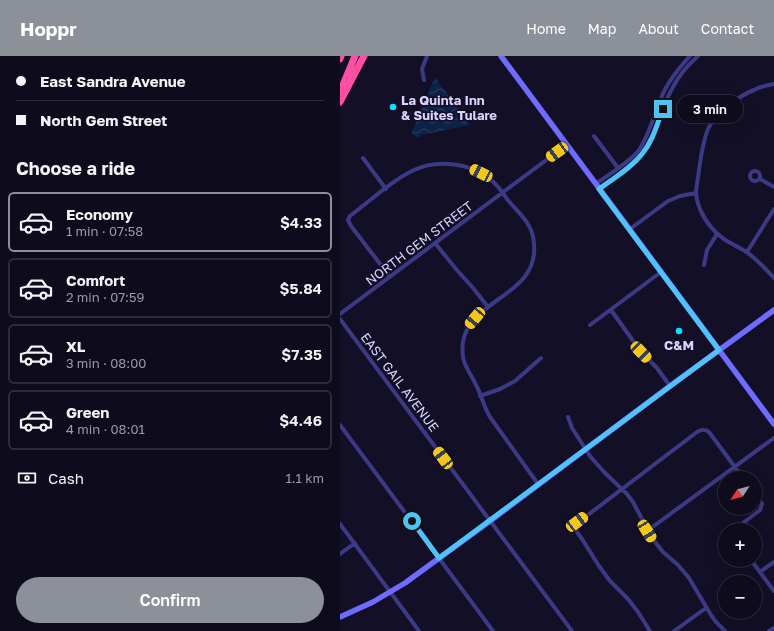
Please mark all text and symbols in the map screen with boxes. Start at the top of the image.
text: Hoppr [20,17,77,40]
text: Home [526,20,566,37]
text: Map [588,20,616,37]
text: About [638,20,679,37]
text: Contact [701,20,754,37]
text: East Sandra Avenue [40,72,186,90]
place label: La Quinta Inn & Suites Tulare [401,92,497,123]
callout: 3 min [677,95,743,123]
route end [654,100,672,118]
text: 3 min [693,101,727,117]
marker: La Quinta Inn & Suites Tulare [388,102,398,112]
text: North Gem Street [40,111,167,129]
car [544,140,570,164]
text: Choose a ride [16,157,135,179]
car [468,162,494,184]
street label: NORTH GEM STREET [362,197,476,289]
icon: car [18,204,54,240]
text: Economy [66,205,133,223]
text: $4.33 [280,213,322,231]
text: 1 min · 07:58 [66,223,143,239]
icon: car [18,270,54,306]
text: Comfort [66,271,125,289]
text: $5.84 [280,279,322,297]
text: 2 min · 07:59 [66,289,144,305]
car [463,305,487,331]
marker: C&M [674,326,684,336]
street label: EAST GAIL AVENUE [358,329,442,435]
icon: car [18,336,54,372]
text: XL [66,337,85,355]
place label: C&M [664,337,694,353]
car [628,339,654,365]
text: $7.35 [281,345,322,363]
text: 3 min · 08:00 [66,355,146,371]
icon: car [18,402,54,438]
text: Green [66,403,109,421]
text: $4.46 [279,411,322,429]
text: 4 min · 08:01 [66,421,145,437]
car [431,445,455,471]
icon: cash [16,467,38,489]
text: Cash [48,469,84,487]
text: 1.1 km [285,470,324,486]
north arrow [718,471,762,515]
map controls [718,471,762,619]
car [564,510,590,534]
route start [403,512,421,530]
car [636,518,658,544]
button: + [718,523,762,567]
button: − [718,575,762,619]
button: Confirm [16,577,324,623]

